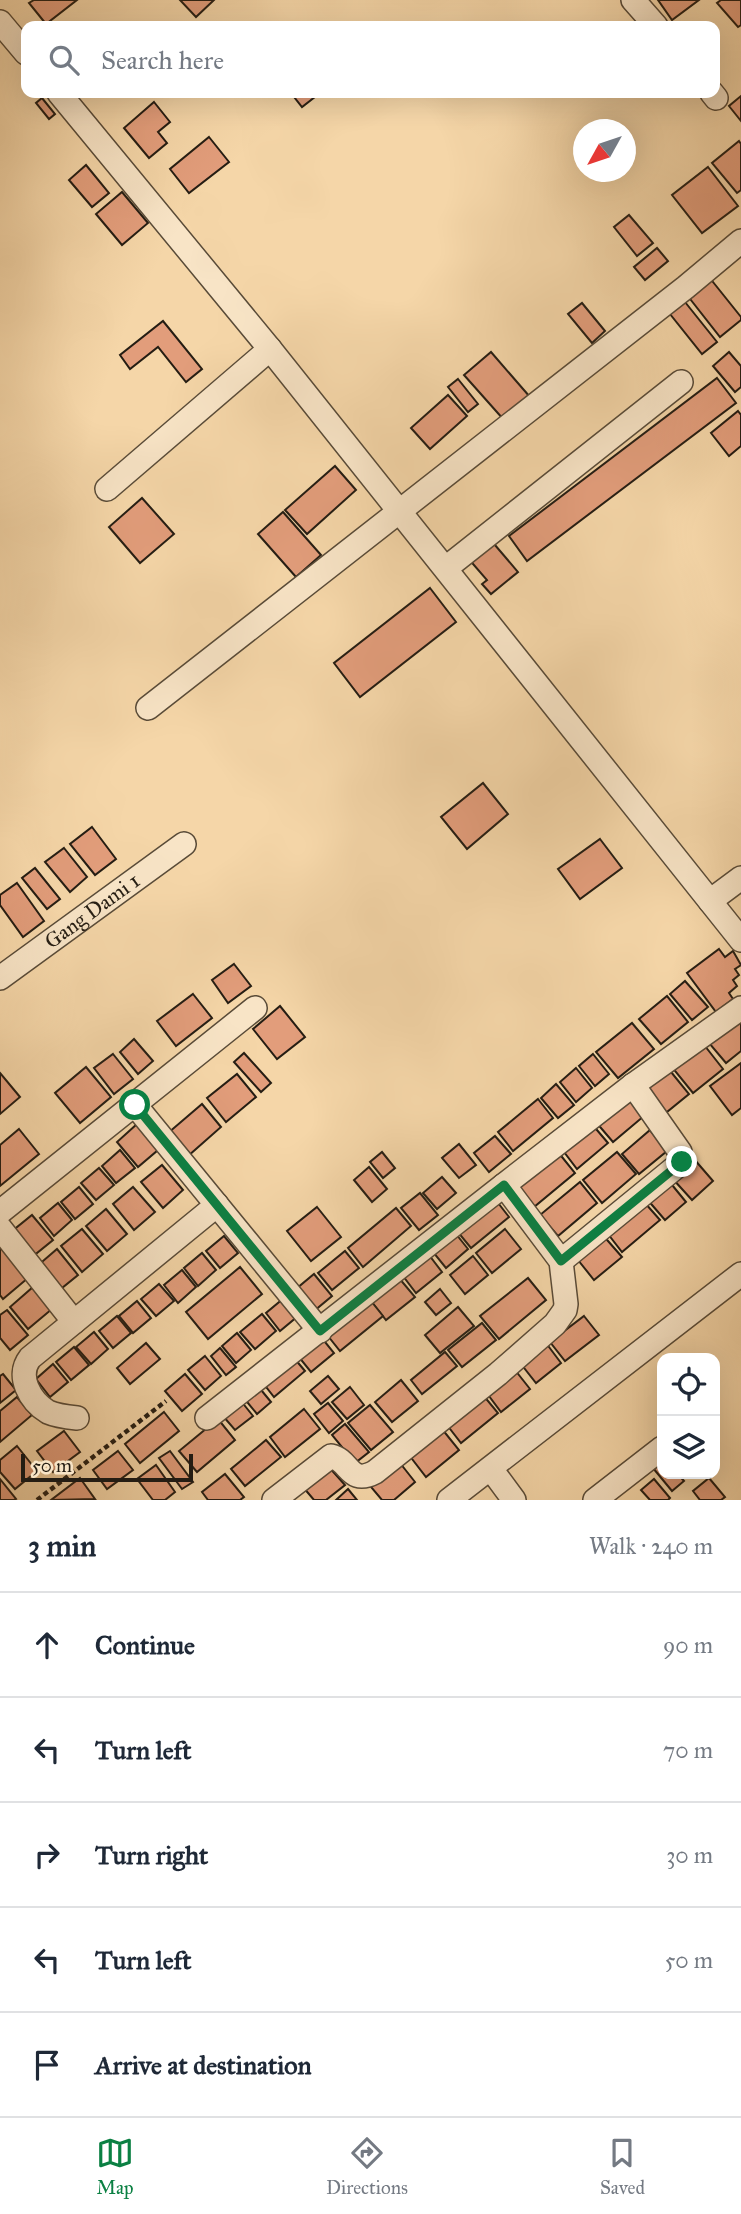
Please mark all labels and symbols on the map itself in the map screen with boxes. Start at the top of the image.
north arrow [573,119,636,182]
street label: Gang Dami 1 [39,868,145,954]
route start [119,1089,150,1120]
route end [666,1146,697,1177]
scale bar [21,1451,192,1483]

